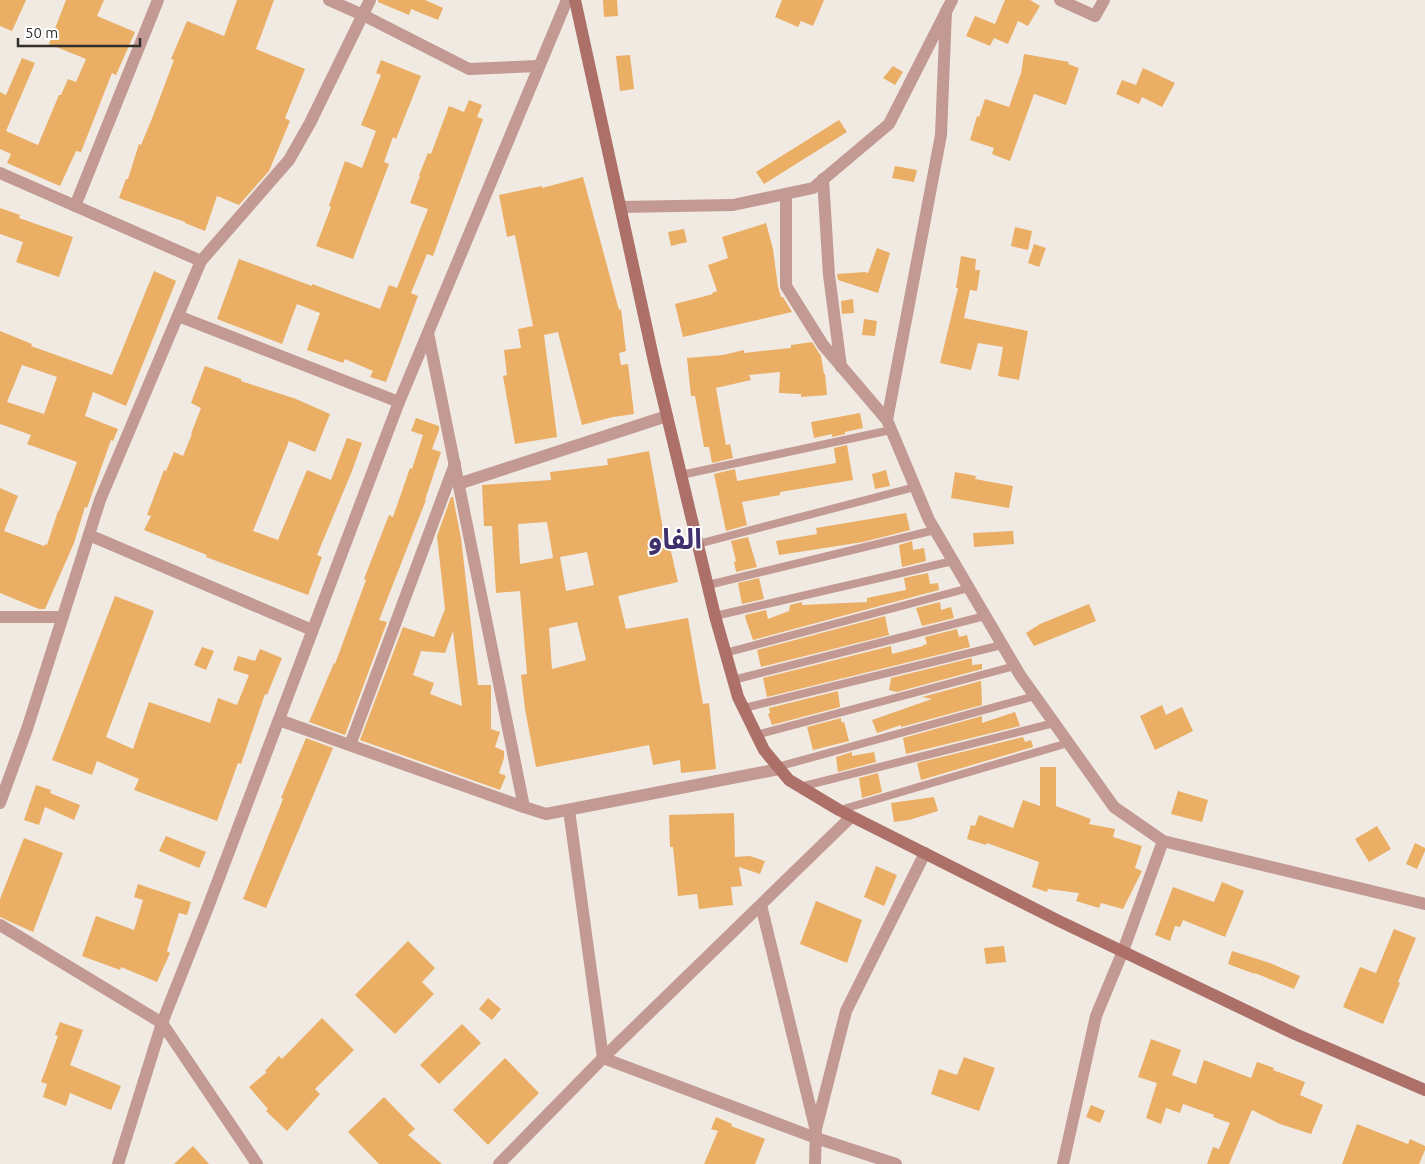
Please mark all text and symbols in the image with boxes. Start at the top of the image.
scale bar [18,15,140,47]
text: 50 m [25,24,58,41]
district label: الفاو [648,523,702,555]

